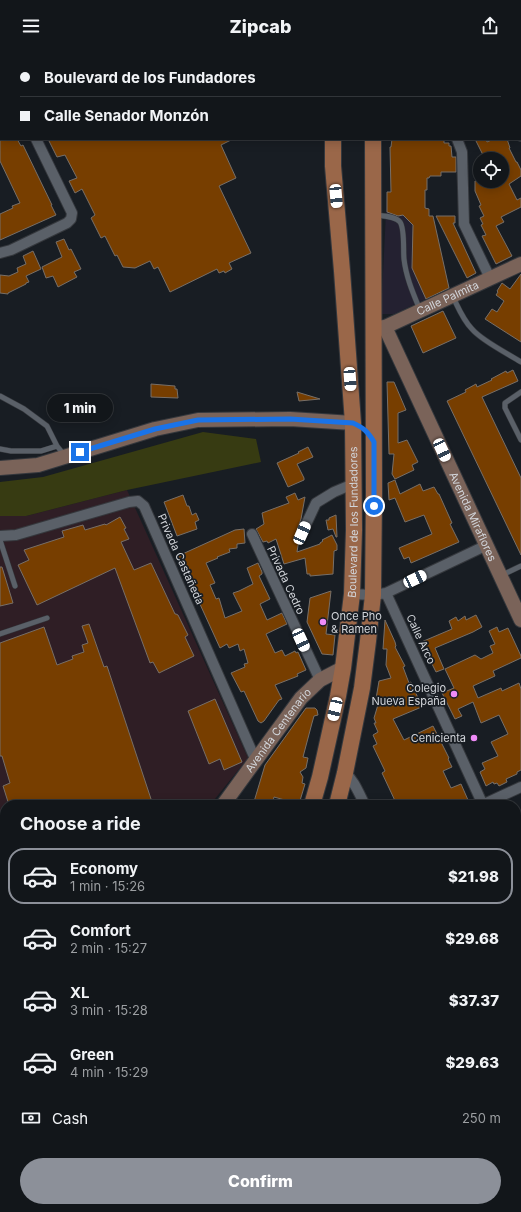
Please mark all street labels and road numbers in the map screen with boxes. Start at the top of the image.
street label: Calle Palmita [414,278,481,318]
street label: Boulevard de los Fundadores [345,446,361,599]
street label: Avenida Miraflores [446,470,500,564]
street label: Privada Castañeda [155,511,207,607]
street label: Privada Cedro [264,543,308,617]
street label: Calle Arco [403,612,439,667]
street label: Avenida Centenario [242,685,314,775]

